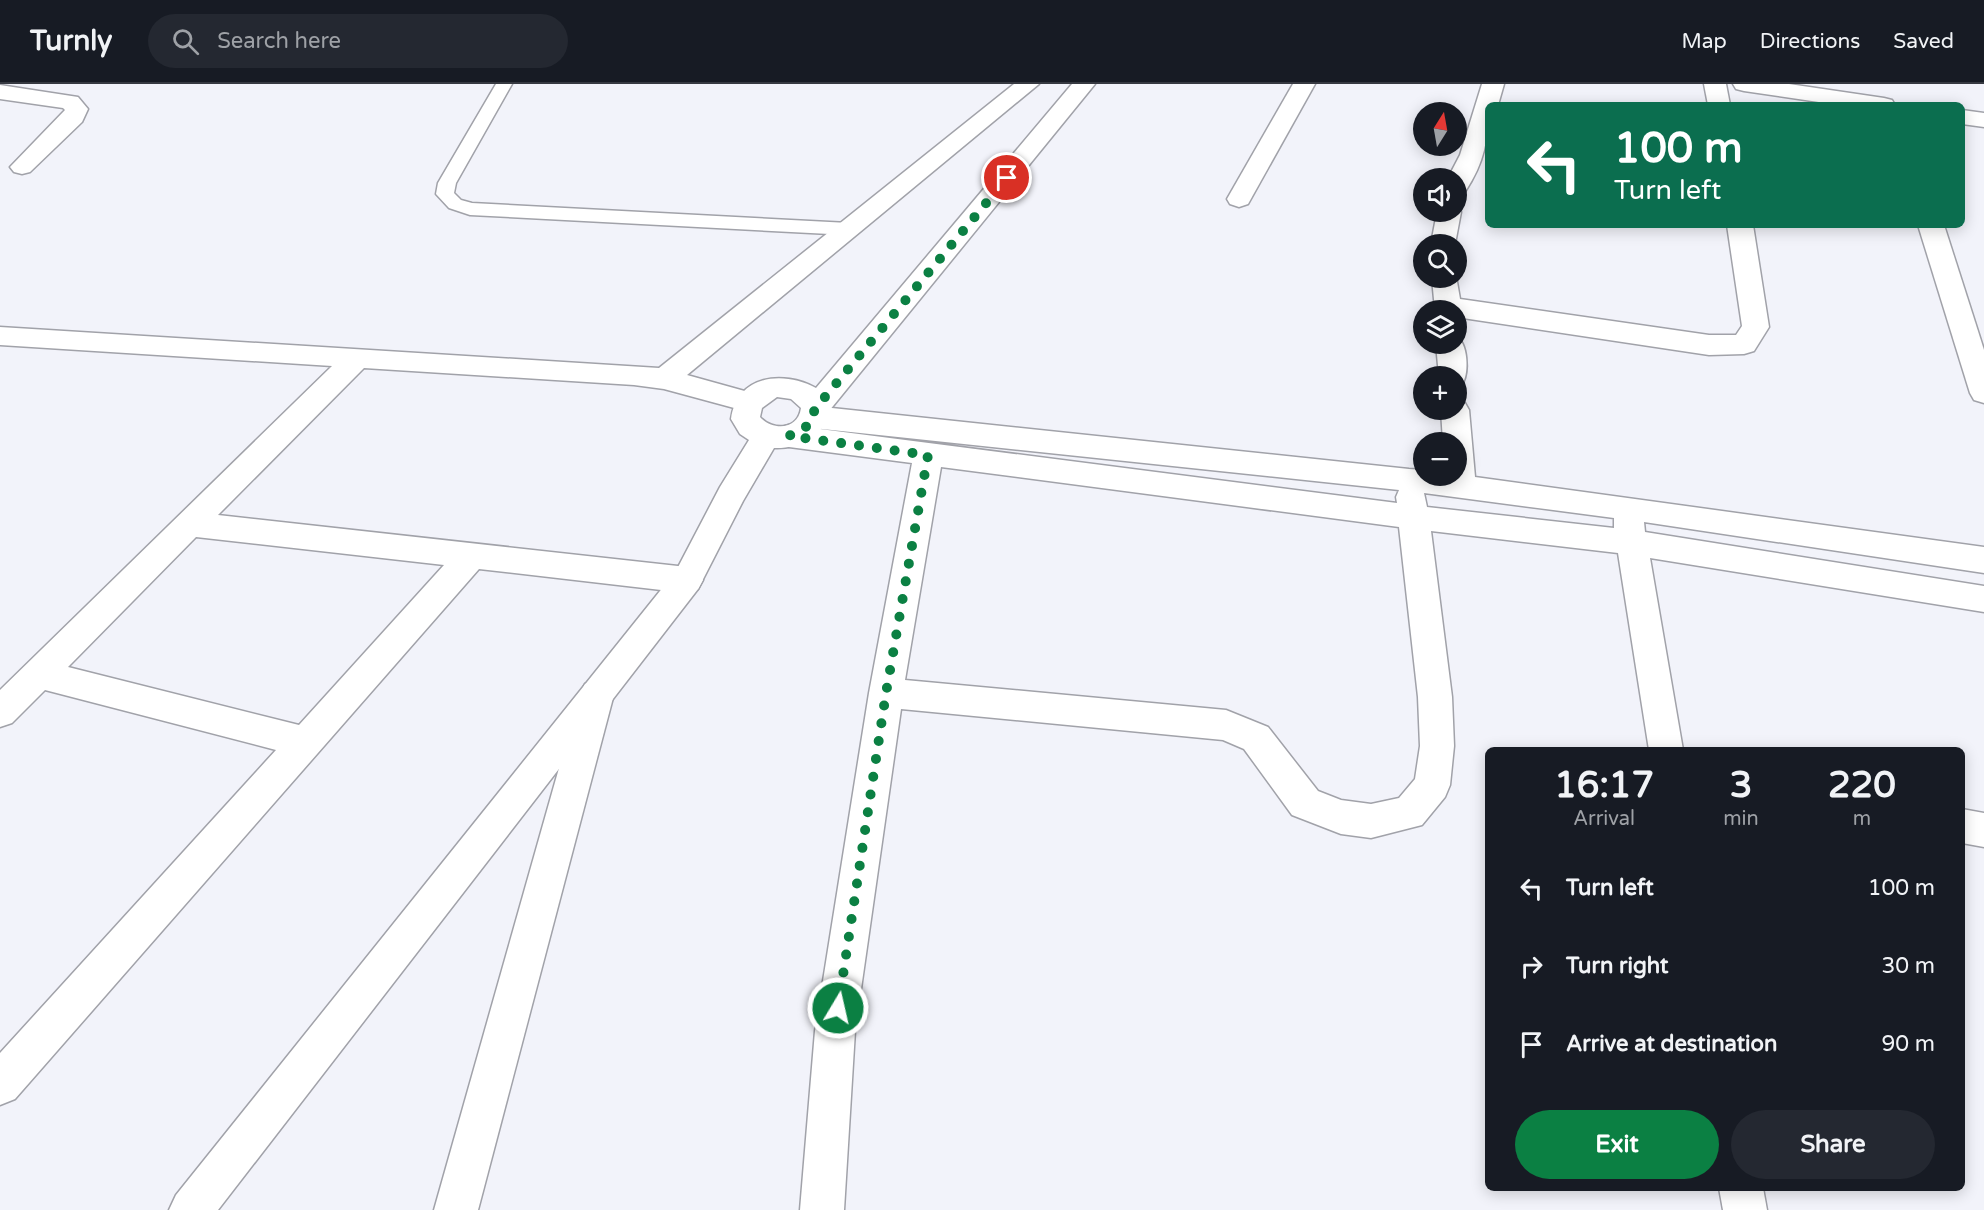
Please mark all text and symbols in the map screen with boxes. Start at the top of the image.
search box [148,14,568,68]
text: Turnly [30,24,112,58]
icon: search [169,25,202,58]
text: Search here [217,28,341,54]
text: Map [1681,29,1727,54]
text: Directions [1760,29,1860,54]
text: Saved [1893,29,1954,54]
north arrow [1413,102,1467,156]
map controls [1413,102,1467,486]
text: 100 m [1614,123,1743,174]
icon: left [1515,126,1593,204]
pin [981,152,1032,203]
icon: arrive [990,161,1023,194]
button: sound [1413,168,1467,222]
text: Turn left [1614,174,1721,207]
button: search [1413,234,1467,288]
button: layers [1413,300,1467,354]
button: + [1413,366,1467,420]
button: − [1413,432,1467,486]
text: 16:17 [1554,764,1654,807]
text: 3 [1730,764,1752,807]
text: 220 [1828,764,1896,807]
text: Arrival [1573,807,1635,831]
text: min [1723,807,1759,831]
text: m [1853,807,1871,831]
icon: left [1515,872,1548,905]
text: Turn left [1566,875,1654,901]
text: 100 m [1868,875,1935,901]
icon: right [1515,950,1548,983]
text: Turn right [1566,953,1668,979]
text: 30 m [1881,953,1935,979]
position arrow [806,976,870,1040]
icon: arrive [1515,1028,1548,1061]
text: Arrive at destination [1566,1031,1777,1057]
text: 90 m [1881,1031,1935,1057]
button: Exit [1515,1110,1719,1179]
button: Share [1731,1110,1935,1179]

